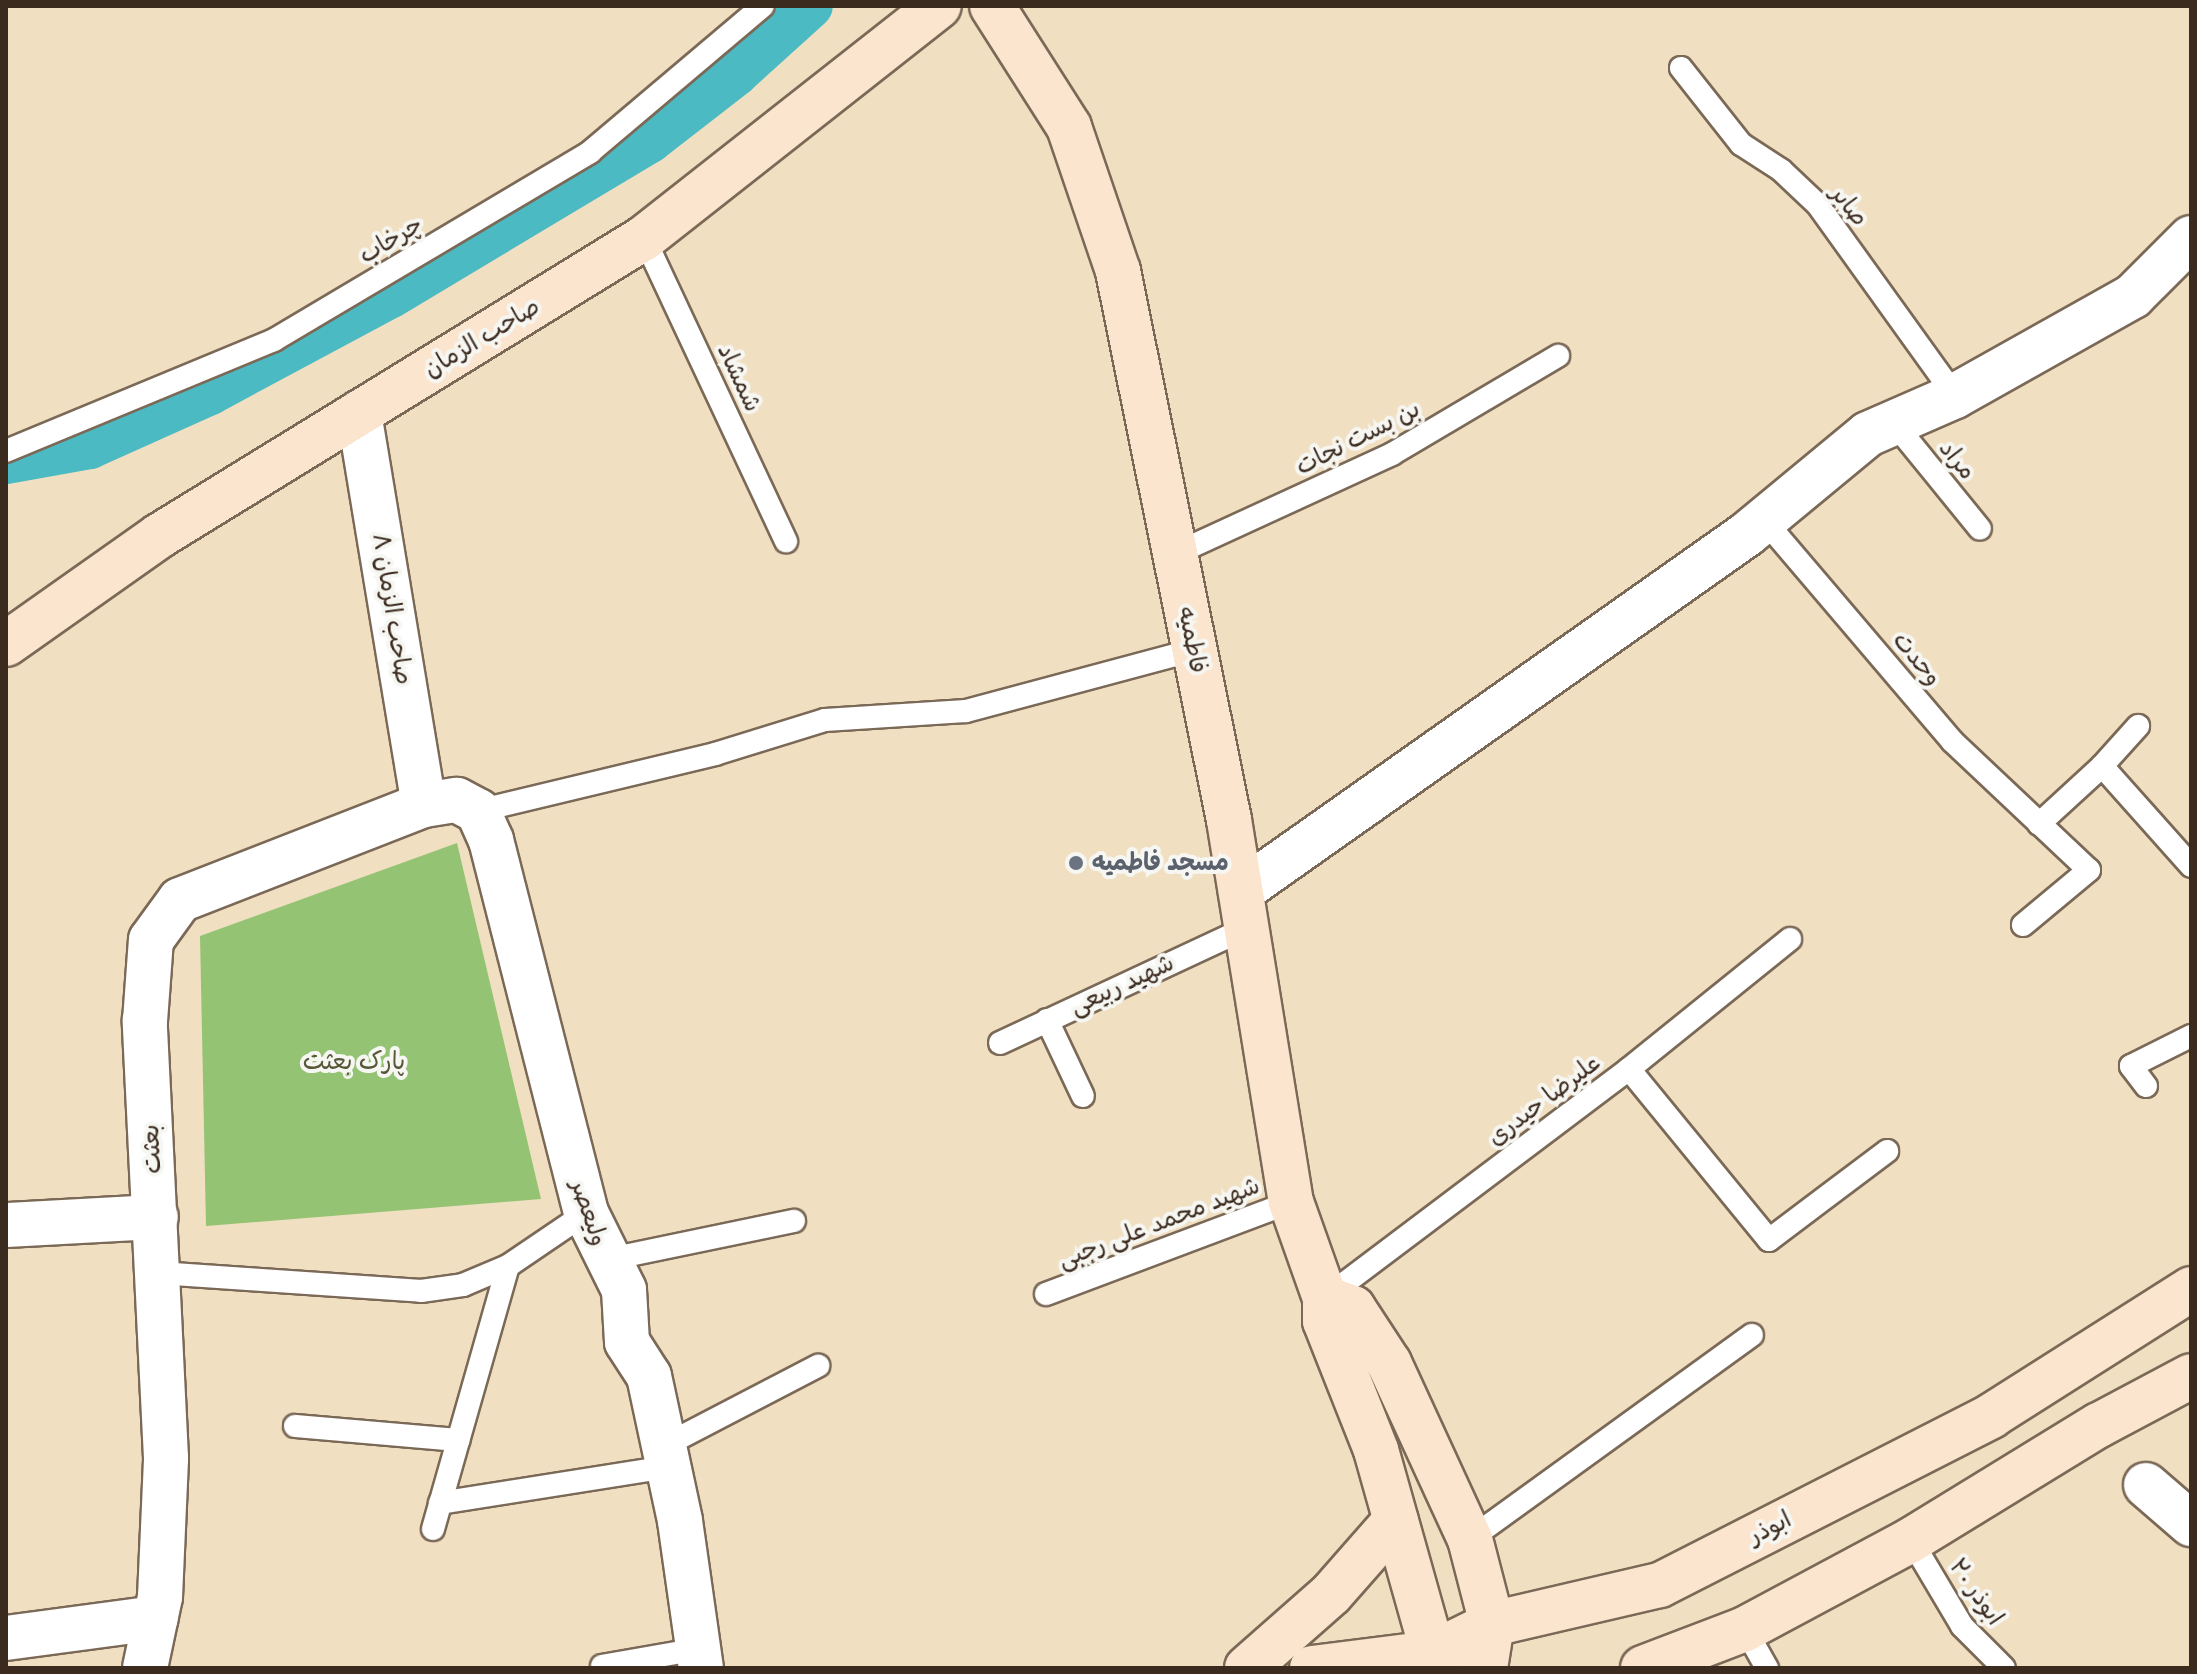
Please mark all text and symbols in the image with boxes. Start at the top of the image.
street label: صابر [1824,180,1874,232]
street label: چرخاب [354,210,428,270]
street label: صاحب الزمان [419,292,545,384]
street label: شمشاد [711,340,767,416]
street label: بن بست نجات [1291,394,1425,482]
street label: مراد [1933,435,1981,485]
street label: صاحب الزمان ۸ [366,531,418,687]
street label: فاطمیه [1171,604,1213,676]
street label: وحدت [1886,626,1948,692]
place label: مسجد فاطمیه [1092,849,1229,877]
marker: مسجد فاطمیه [1067,854,1085,872]
street label: شهید ربیعی [1065,948,1179,1022]
park label: پارک بعثت [303,1048,405,1076]
street label: علیرضا حیدری [1482,1048,1606,1152]
street label: بعثت [136,1123,168,1175]
street label: شهید محمد علی رجبی [1054,1171,1264,1275]
street label: ولیعصر [564,1176,614,1250]
street label: ابوذر [1744,1505,1796,1551]
street label: ابوذر ۲۰ [1943,1553,2009,1631]

